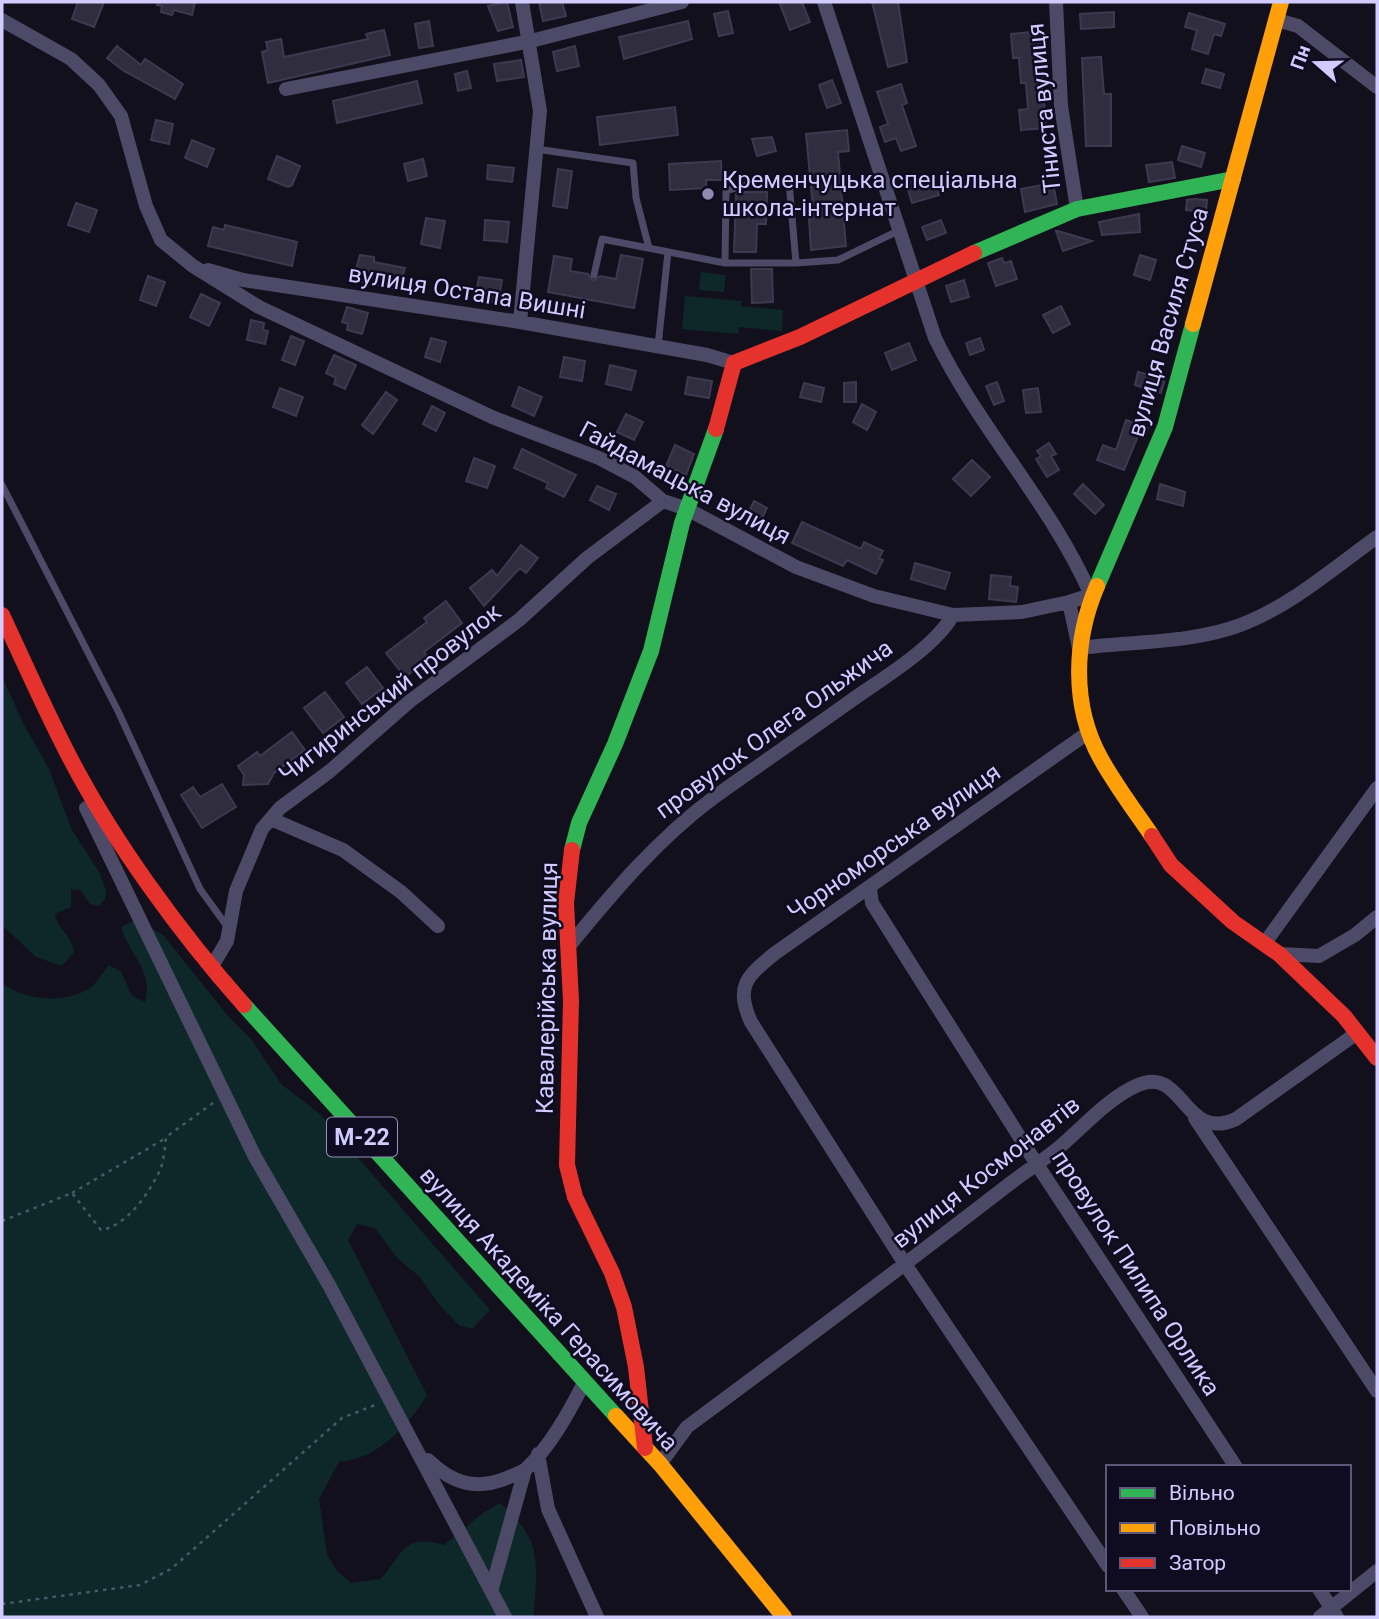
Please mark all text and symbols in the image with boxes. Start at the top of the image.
street label: Тіниста вулиця [1021,22,1067,194]
north arrow [1281,28,1351,98]
text: Пн [1286,42,1315,73]
place label: Кременчуцька спеціальна школа-інтернат [722,166,1017,222]
marker: Кременчуцька спеціальна школа-інтернат [700,186,716,202]
street label: вулиця Василя Стуса [1122,204,1214,440]
street label: вулиця Остапа Вишні [346,259,588,325]
street label: Гайдамацька вулиця [575,415,795,551]
street label: Чигиринський провулок [274,598,506,788]
street label: провулок Олега Ольжича [650,634,898,824]
street label: Чорноморська вулиця [782,758,1006,926]
street label: Кавалерійська вулиця [531,862,563,1114]
street label: вулиця Космонавтів [887,1090,1085,1254]
road number: М-22 [327,1118,397,1156]
street label: провулок Пилипа Орлика [1046,1145,1226,1401]
street label: вулиця Академіка Герасимовича [414,1161,684,1457]
legend [1106,1465,1351,1591]
text: Вільно [1169,1481,1235,1505]
text: Повільно [1169,1516,1261,1540]
text: Затор [1169,1551,1226,1575]

